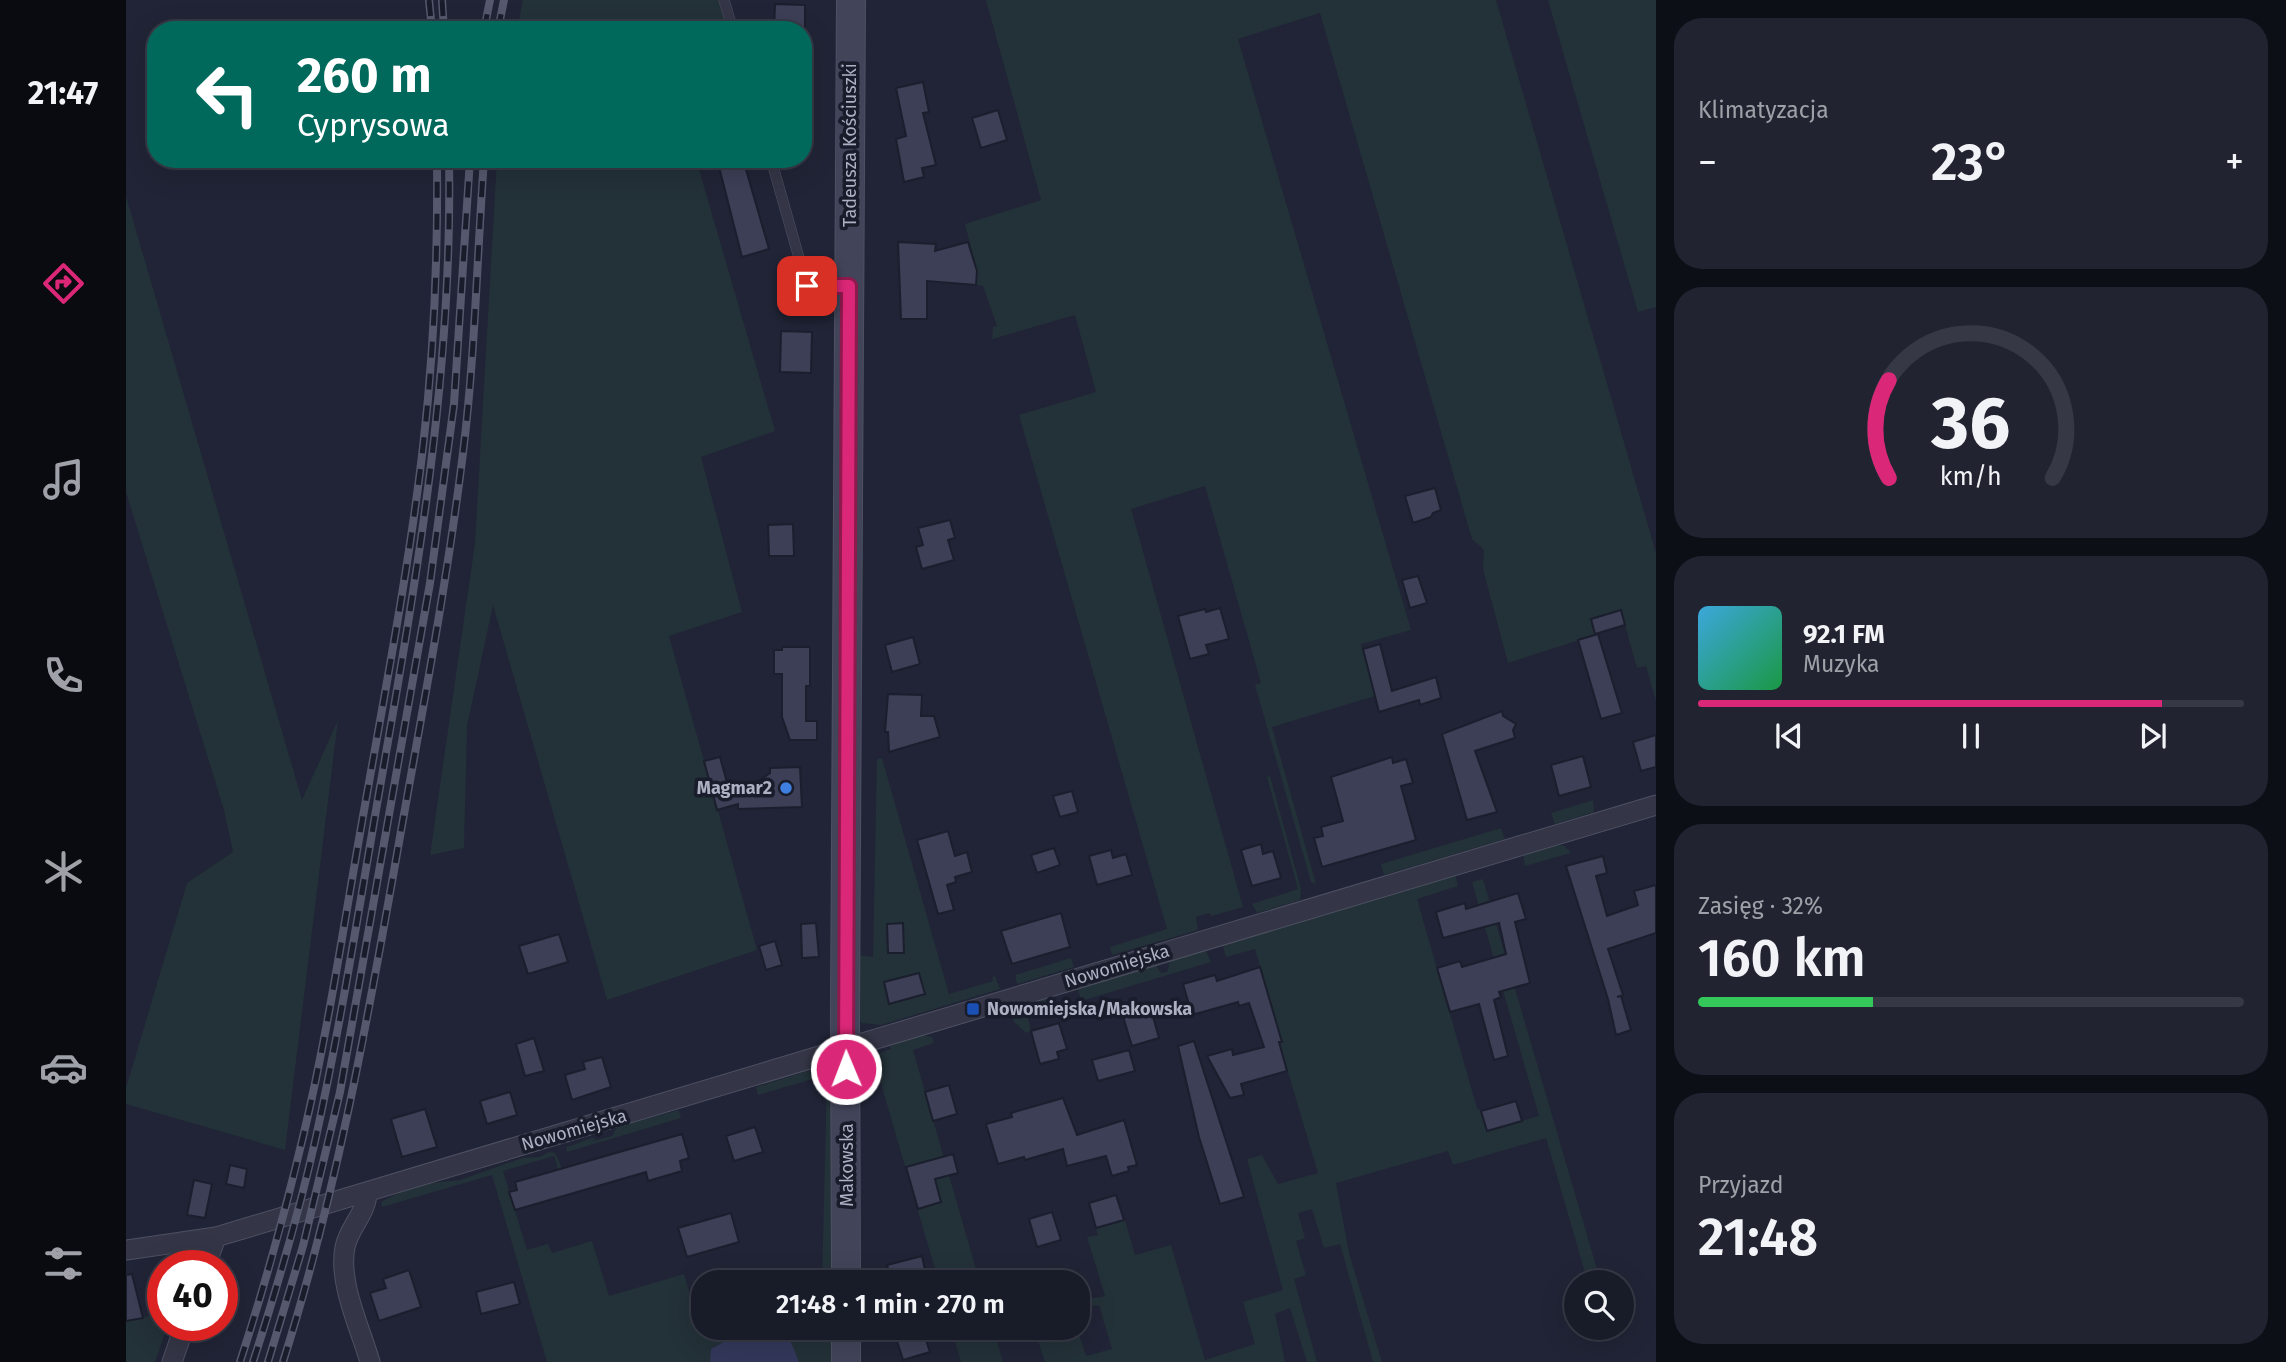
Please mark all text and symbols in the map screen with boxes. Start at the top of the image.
text: 260 m [297,46,432,105]
icon: left [182,49,273,140]
street label: Tadeusza Kościuszki [839,63,861,227]
text: 21:47 [28,74,98,112]
text: Klimatyzacja [1698,96,1829,124]
text: Cyprysowa [297,106,450,144]
text: 23° [1931,131,2011,194]
text: − [1698,139,1717,185]
text: + [2225,139,2244,185]
pin [777,256,837,316]
icon: directions [39,259,88,308]
icon: arrive [788,267,826,305]
text: 36 [1931,381,2010,468]
icon: music [39,455,88,504]
text: km/h [1940,462,2002,492]
text: 92.1 FM [1803,619,1885,650]
text: Muzyka [1803,650,1880,678]
icon: phone [39,651,88,700]
icon: previous [1770,717,1808,755]
icon: pause [1952,717,1990,755]
icon: next [2134,717,2172,755]
place label: Magmar2 [697,777,772,799]
marker: Magmar2 [778,780,794,796]
icon: climate [39,847,88,896]
text: Zasięg · 32% [1698,892,1823,920]
text: 160 km [1698,927,1866,990]
street label: Nowomiejska [1062,940,1172,992]
place label: Nowomiejska/Makowska [987,998,1192,1020]
marker: Nowomiejska/Makowska [965,1001,981,1017]
position arrow [809,1032,883,1106]
icon: car [39,1043,88,1092]
street label: Nowomiejska [519,1104,629,1156]
street label: Makowska [836,1123,858,1207]
text: Przyjazd [1698,1171,1784,1199]
text: 21:48 [1698,1206,1818,1269]
icon: filters [39,1239,88,1288]
speed limit sign: 40 [147,1250,238,1341]
map controls [1564,1270,1634,1340]
button: search [1564,1270,1634,1340]
text: 21:48 · 1 min · 270 m [776,1289,1005,1320]

